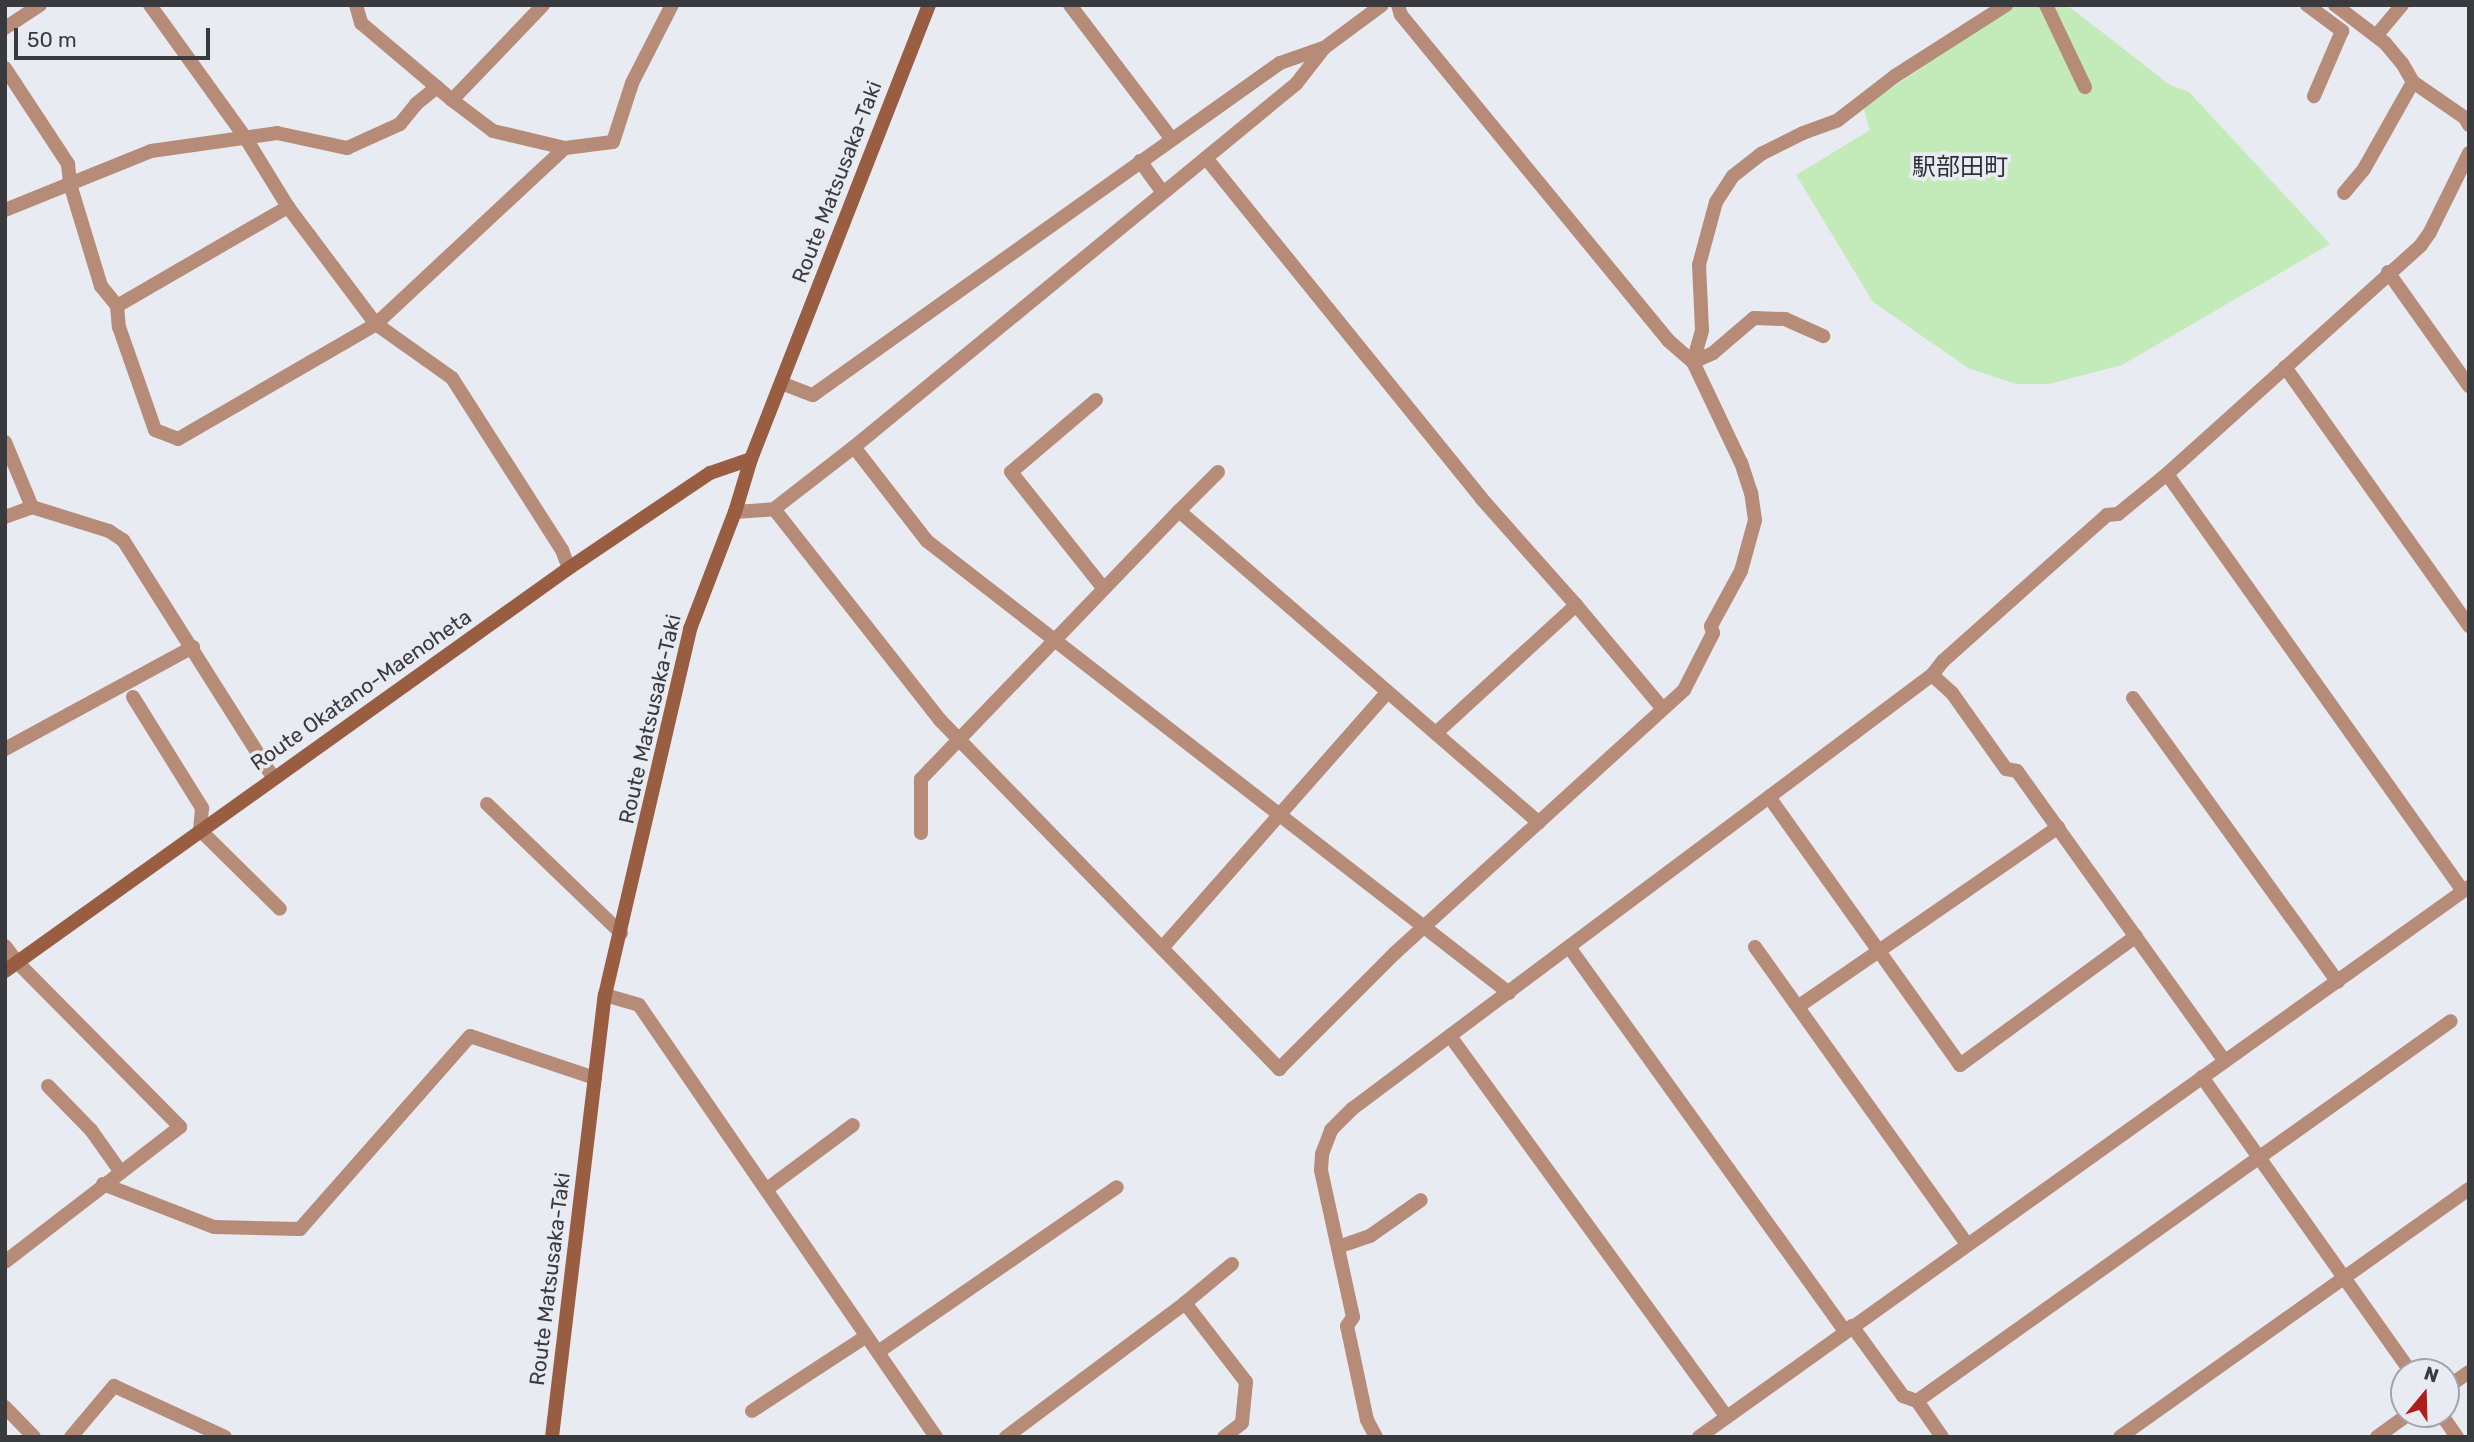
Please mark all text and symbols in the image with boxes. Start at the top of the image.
scale bar [18,14,214,58]
text: 50 m [27,27,77,52]
street label: Route Matsusaka-Taki [787,77,887,287]
district label: 駅部田町 [1912,154,2008,182]
street label: Route Okatano-Maenoheta [246,604,476,776]
street label: Route Matsusaka-Taki [614,612,686,826]
street label: Route Matsusaka-Taki [524,1171,576,1387]
north arrow [2390,1358,2460,1428]
text: N [2421,1361,2442,1388]

